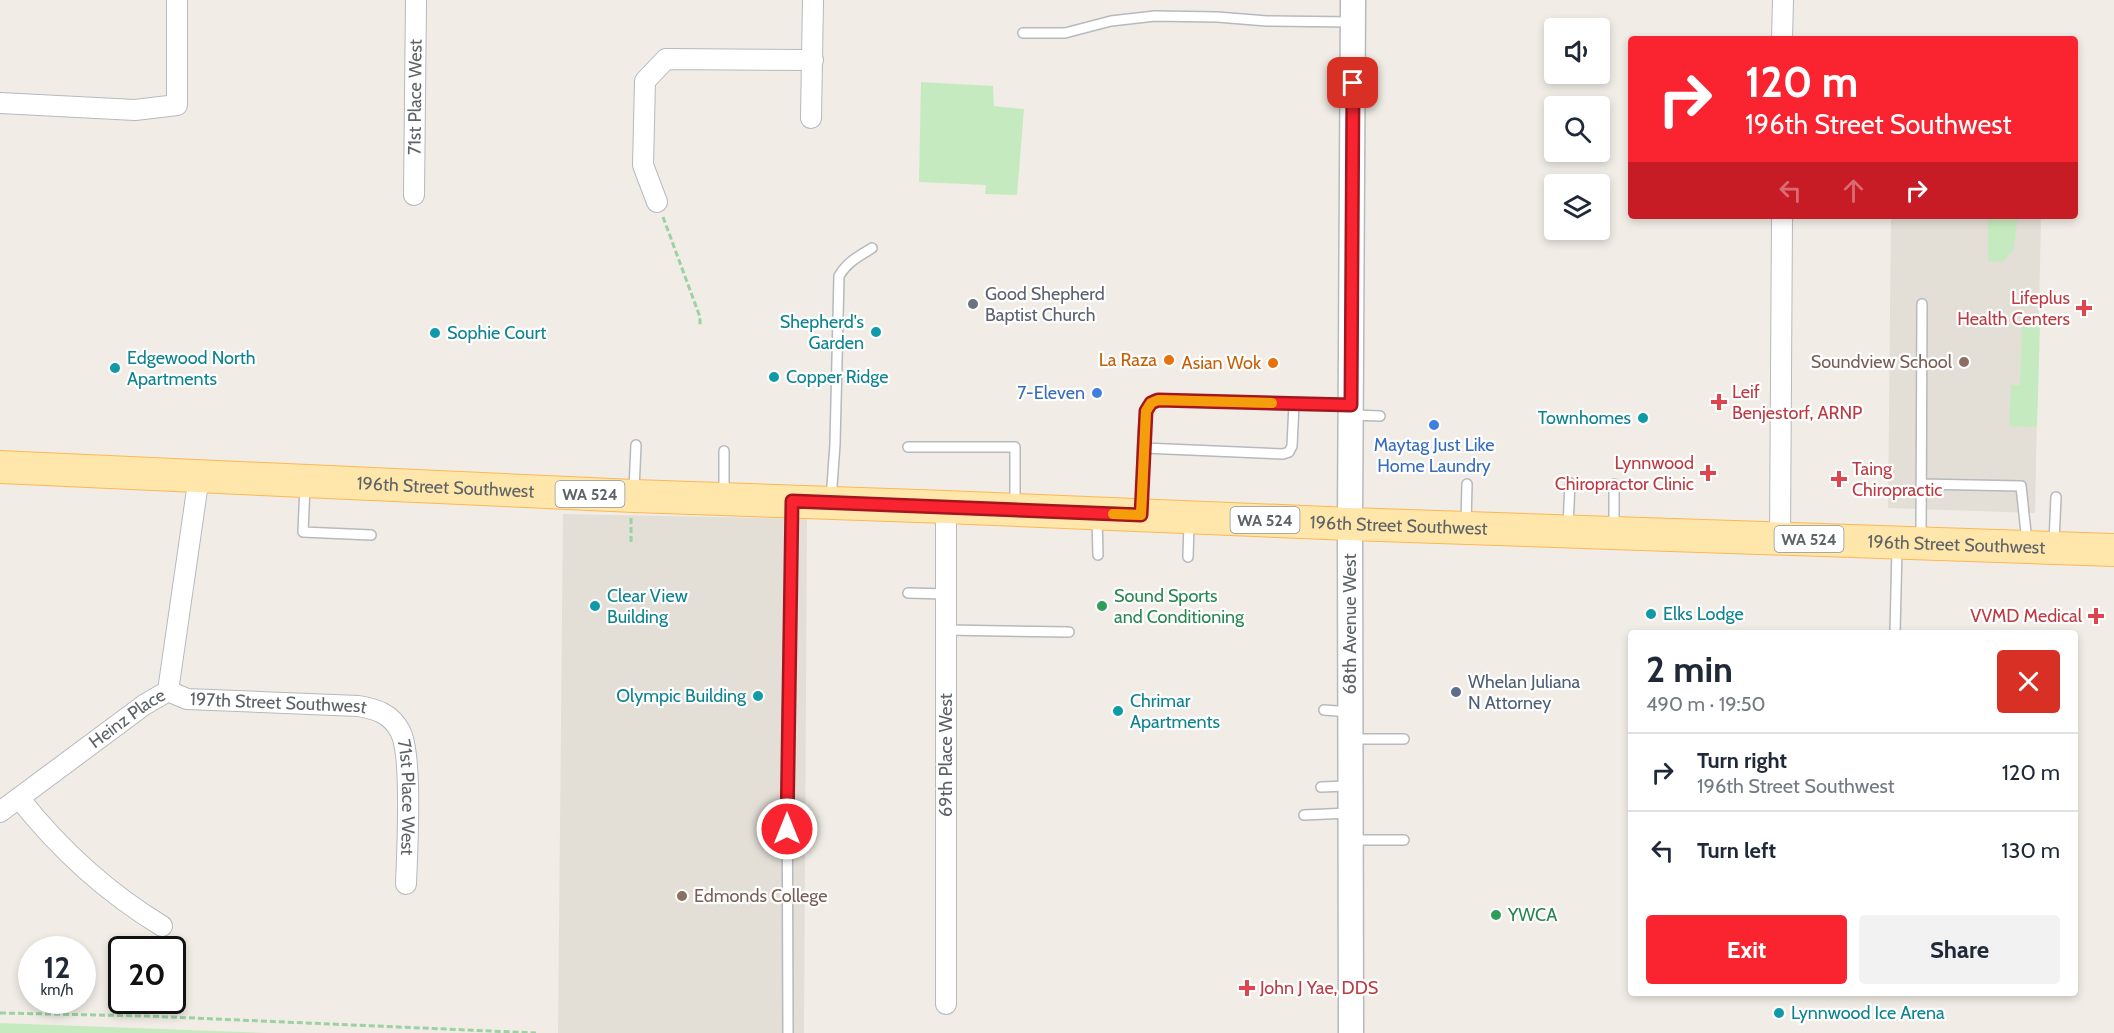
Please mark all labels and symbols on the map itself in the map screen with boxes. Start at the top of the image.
street label: 71st Place West [403,39,427,155]
pin [1327,57,1378,108]
place label: Good Shepherd Baptist Church [985,283,1105,326]
place label: Lifeplus Health Centers [1957,287,2070,330]
marker: Good Shepherd Baptist Church [966,297,980,311]
marker: Lifeplus Health Centers [2075,299,2093,317]
place label: Shepherd's Garden [780,311,864,354]
place label: Sophie Court [447,322,546,344]
marker: Shepherd's Garden [869,325,883,339]
marker: Sophie Court [428,326,442,340]
place label: Edgewood North Apartments [127,347,256,390]
place label: La Raza [1099,349,1157,371]
place label: Soundview School [1811,351,1953,373]
place label: Asian Wok [1182,352,1262,374]
marker: La Raza [1162,353,1176,367]
marker: Soundview School [1957,355,1971,369]
marker: Asian Wok [1266,356,1280,370]
marker: Edgewood North Apartments [108,361,122,375]
place label: Copper Ridge [786,366,888,388]
marker: Copper Ridge [767,370,781,384]
place label: Leif Benjestorf, ARNP [1732,381,1862,424]
place label: 7-Eleven [1017,382,1085,404]
marker: 7-Eleven [1090,386,1104,400]
marker: Leif Benjestorf, ARNP [1710,393,1728,411]
place label: Townhomes [1538,407,1631,429]
marker: Townhomes [1636,411,1650,425]
marker: Maytag Just Like Home Laundry [1427,418,1441,432]
place label: Maytag Just Like Home Laundry [1374,434,1494,477]
place label: Lynnwood Chiropractor Clinic [1555,452,1694,495]
place label: Taing Chiropractic [1852,458,1942,501]
marker: Lynnwood Chiropractor Clinic [1699,464,1717,482]
marker: Taing Chiropractic [1830,470,1848,488]
street label: 196th Street Southwest [356,472,535,502]
road number: WA 524 [556,481,624,507]
road number: WA 524 [1230,507,1300,533]
street label: 196th Street Southwest [1309,511,1488,540]
road number: WA 524 [1774,526,1844,552]
street label: 196th Street Southwest [1867,531,2046,559]
street label: 68th Avenue West [1339,553,1361,695]
place label: Clear View Building [607,585,688,628]
place label: Sound Sports and Conditioning [1114,585,1245,628]
marker: Clear View Building [588,599,602,613]
marker: Sound Sports and Conditioning [1095,599,1109,613]
place label: Elks Lodge [1663,603,1744,625]
place label: VVMD Medical [1970,605,2083,627]
marker: Elks Lodge [1644,607,1658,621]
marker: VVMD Medical [2087,607,2105,625]
place label: Whelan Juliana N Attorney [1468,671,1581,714]
street label: Heinz Place [85,684,169,753]
place label: Olympic Building [616,685,747,707]
marker: Whelan Juliana N Attorney [1449,685,1463,699]
street label: 197th Street Southwest [190,688,369,718]
marker: Olympic Building [751,689,765,703]
place label: Chrimar Apartments [1130,690,1220,733]
street label: 69th Place West [935,693,957,817]
marker: Chrimar Apartments [1111,704,1125,718]
street label: 71st Place West [393,737,419,856]
position arrow [755,797,819,861]
place label: Edmonds College [694,885,827,907]
marker: Edmonds College [675,889,689,903]
place label: YWCA [1507,904,1557,926]
marker: YWCA [1489,908,1503,922]
speed limit sign: 20 [108,936,186,1014]
place label: John J Yae, DDS [1259,977,1378,999]
marker: John J Yae, DDS [1238,979,1256,997]
place label: Lynnwood Ice Arena [1791,1002,1945,1024]
marker: Lynnwood Ice Arena [1772,1006,1786,1020]

